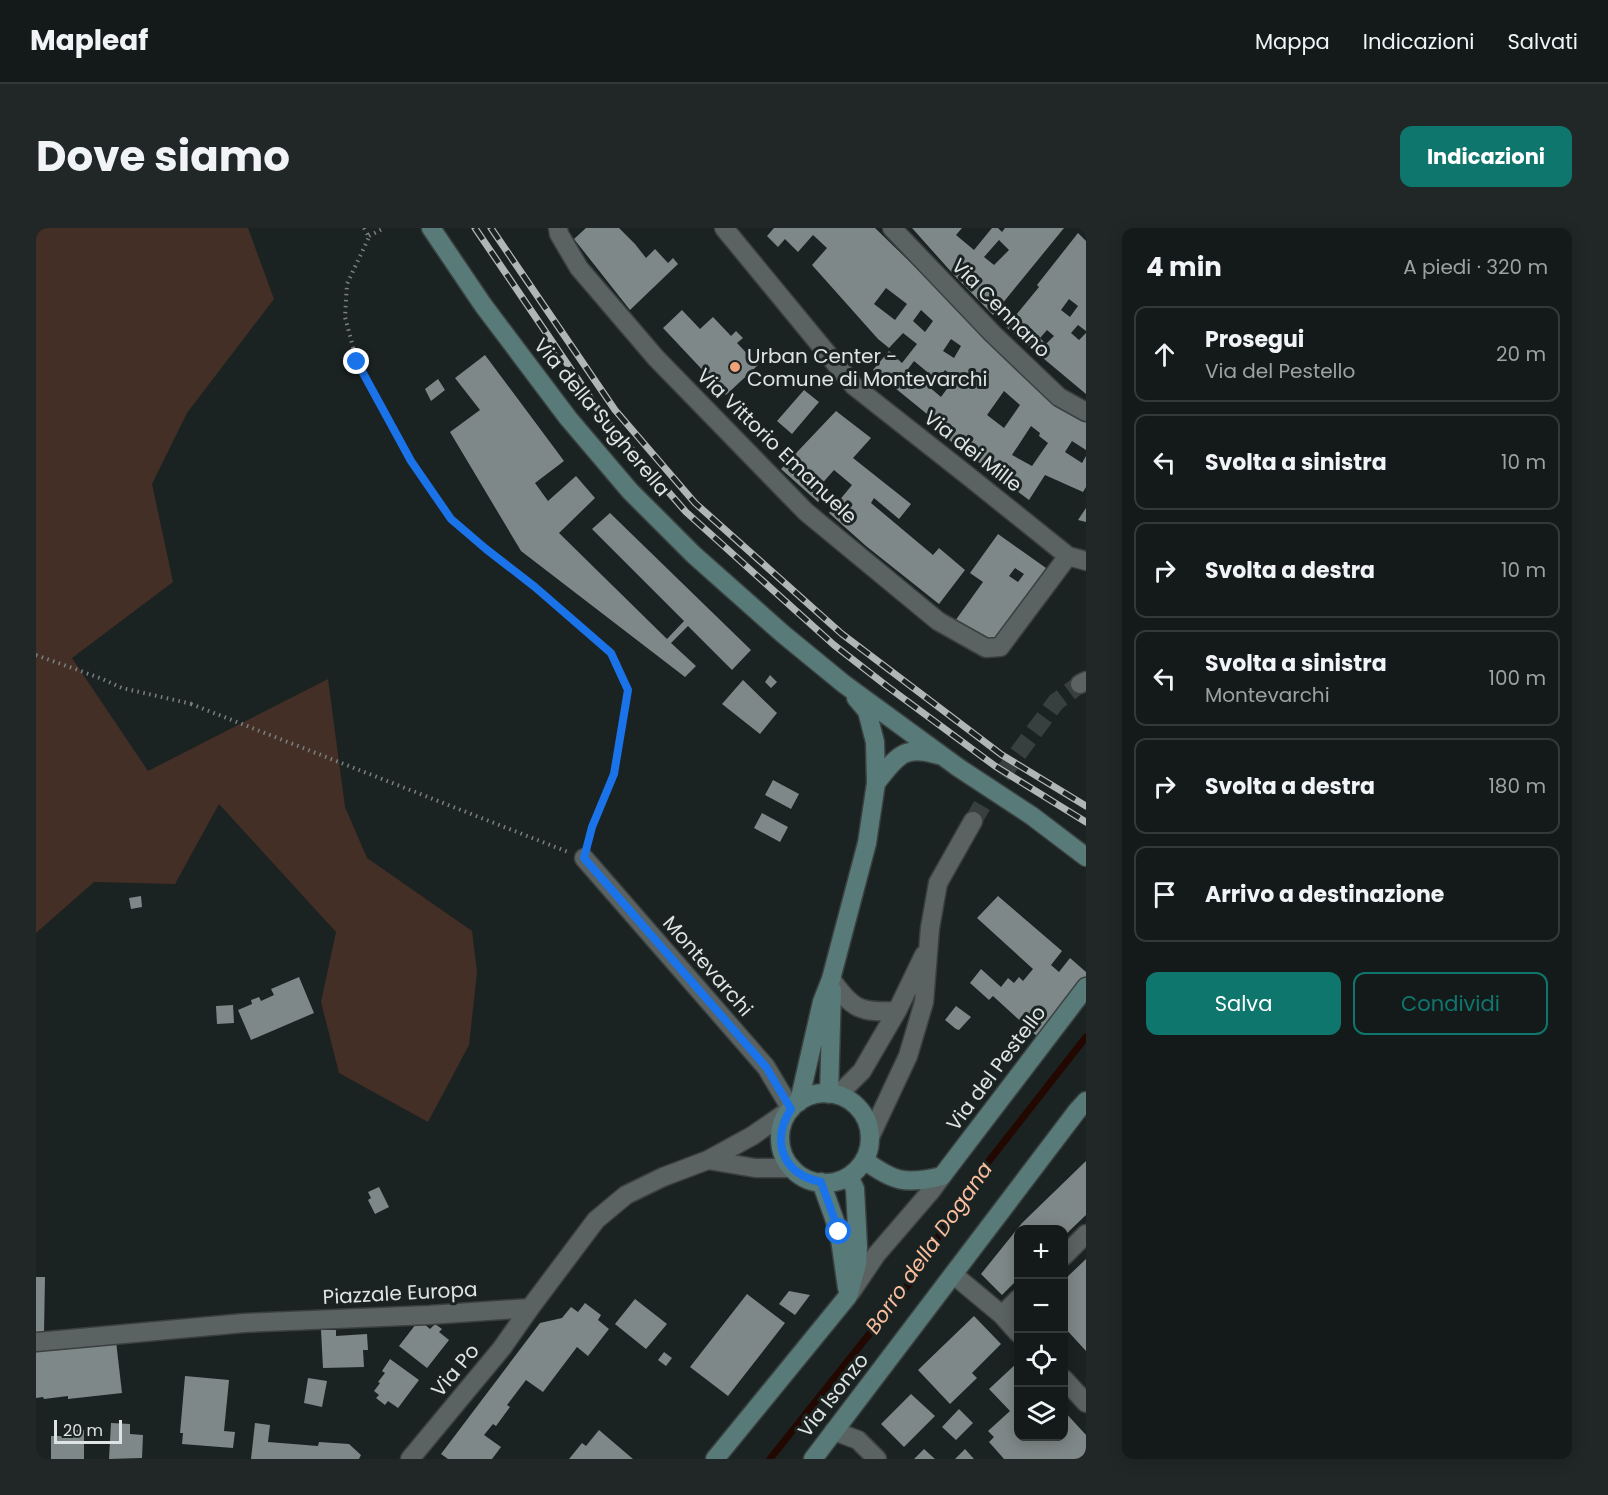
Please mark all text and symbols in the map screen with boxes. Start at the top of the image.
text: Mapleaf [30,21,148,60]
text: Mappa [1255,27,1330,56]
text: Indicazioni [1363,27,1475,56]
text: Salvati [1508,27,1578,56]
button: Indicazioni [1400,126,1572,187]
text: Dove siamo [36,127,290,186]
text: 4 min [1146,249,1222,285]
street label: Via Cennano [945,252,1057,364]
text: A piedi · 320 m [1403,253,1548,281]
text: Prosegui [1205,324,1304,355]
street label: Via della Sugherella [528,332,676,502]
icon: ahead [1148,338,1181,371]
text: 20 m [1496,340,1546,368]
place label: Urban Center - Comune di Montevarchi [747,342,988,393]
route end [343,348,369,374]
text: Via del Pestello [1205,357,1355,385]
marker: Urban Center - Comune di Montevarchi [728,360,742,374]
street label: Via Vittorio Emanuele [691,362,863,530]
street label: Via dei Mille [918,404,1028,498]
icon: left [1148,446,1181,479]
text: Svolta a sinistra [1205,447,1387,478]
text: 10 m [1501,448,1546,476]
icon: right [1148,554,1181,587]
text: Svolta a destra [1205,555,1375,586]
text: 10 m [1501,556,1546,584]
text: Svolta a sinistra [1205,648,1387,679]
icon: left [1148,662,1181,695]
text: 100 m [1489,664,1546,692]
text: Montevarchi [1205,681,1330,709]
icon: right [1148,770,1181,803]
text: Svolta a destra [1205,771,1375,802]
text: 180 m [1488,772,1546,800]
icon: arrive [1148,878,1181,911]
text: Arrivo a destinazione [1205,879,1444,910]
street label: Montevarchi [657,910,759,1022]
button: Salva [1146,972,1341,1035]
button: Condividi [1353,972,1548,1035]
street label: Via del Pestello [940,1000,1052,1136]
water label: Borro della Dogana [858,1156,999,1340]
route start [825,1218,851,1244]
map controls [1014,1225,1068,1441]
button: + [1014,1225,1068,1279]
street label: Piazzale Europa [322,1275,478,1311]
button: − [1014,1279,1068,1333]
button: locate [1014,1333,1068,1387]
street label: Via Po [424,1337,486,1403]
street label: Via Isonzo [791,1347,875,1443]
button: layers [1014,1387,1068,1441]
scale bar [54,1417,122,1444]
text: 20 m [63,1419,103,1442]

